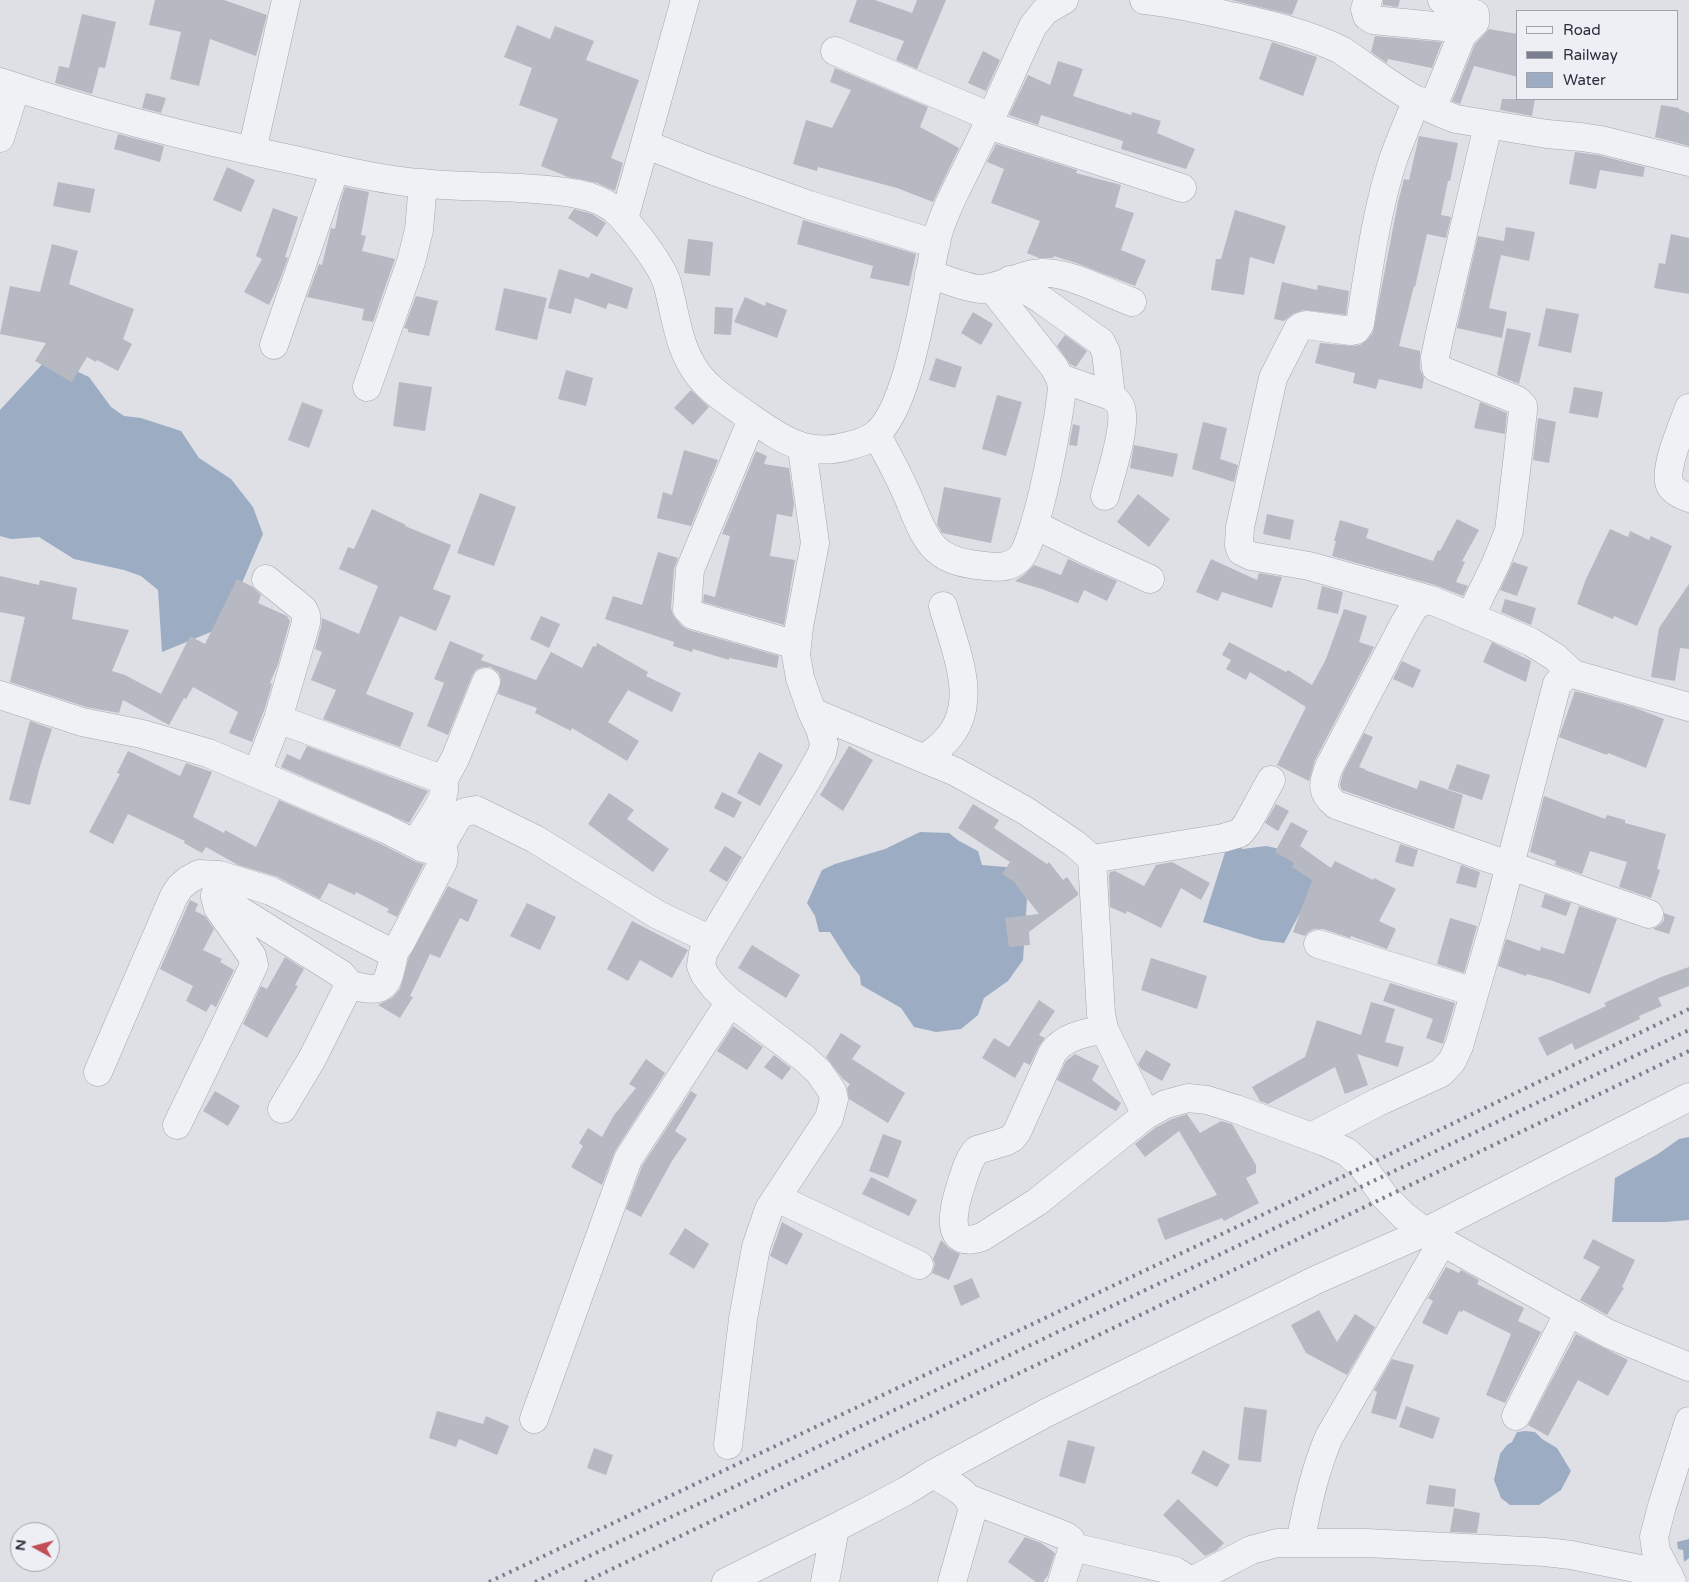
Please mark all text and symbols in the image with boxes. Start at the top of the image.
legend [1516,10,1679,100]
text: Road [1563,21,1601,39]
text: Railway [1563,46,1618,64]
text: Water [1563,71,1606,89]
north arrow [10,1522,60,1572]
text: N [11,1539,30,1552]

